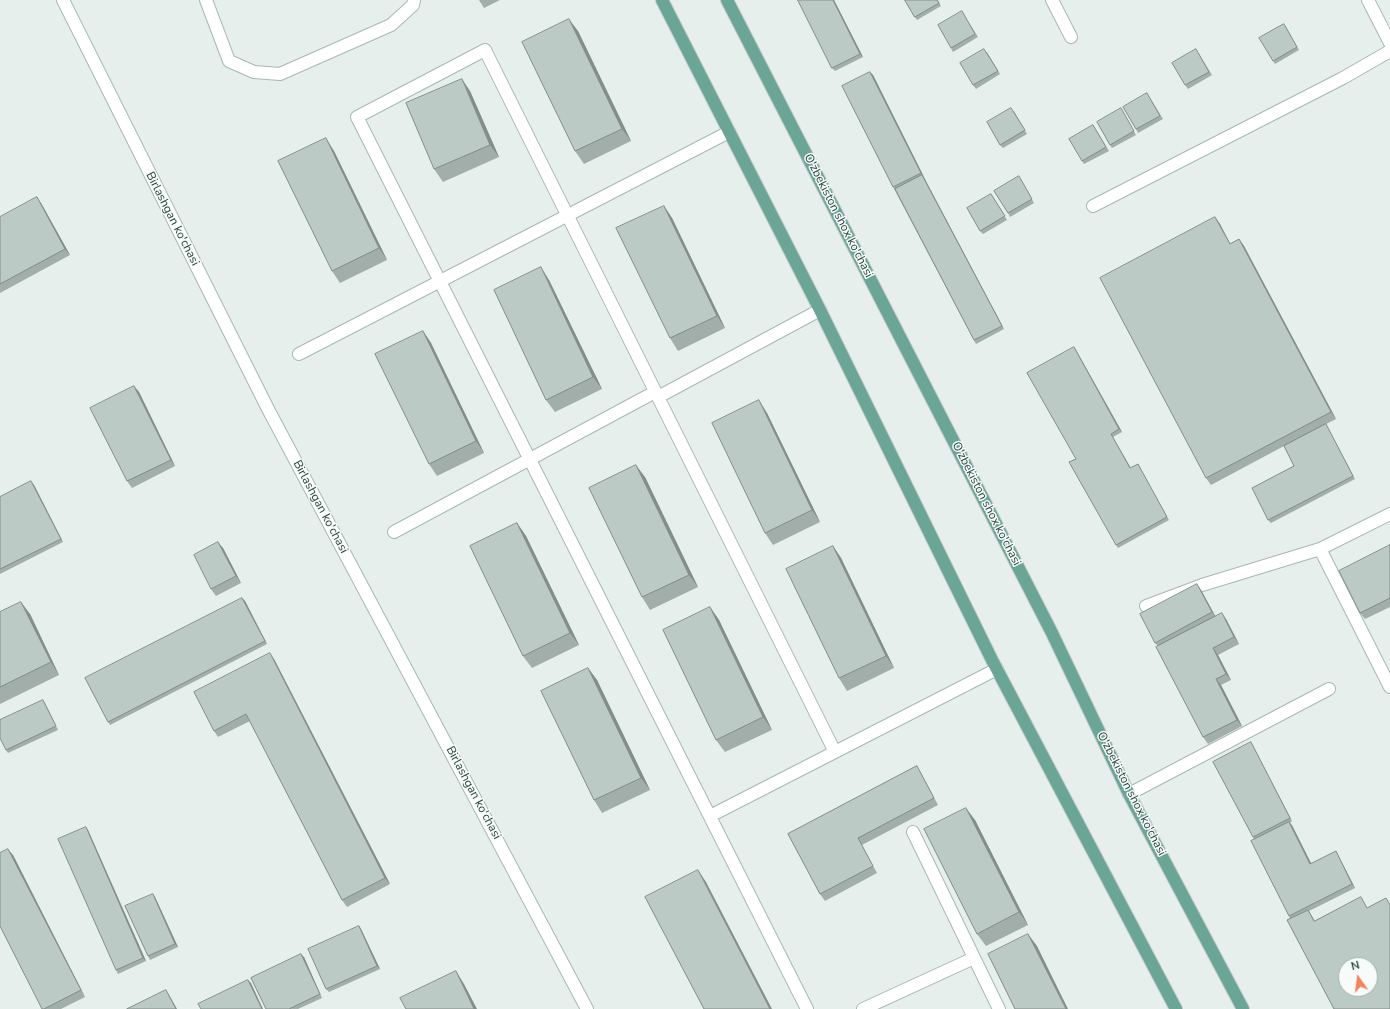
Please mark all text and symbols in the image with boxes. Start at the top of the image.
street label: O'zbekiston shox ko'chasi [800,152,876,280]
street label: Birlashgan ko'chasi [142,170,202,268]
street label: O'zbekiston shox ko'chasi [948,440,1024,568]
street label: Birlashgan ko'chasi [289,458,351,556]
street label: O'zbekiston shox ko'chasi [1093,730,1169,858]
street label: Birlashgan ko'chasi [442,744,504,842]
north arrow [1338,957,1378,997]
text: N [1349,958,1361,974]

